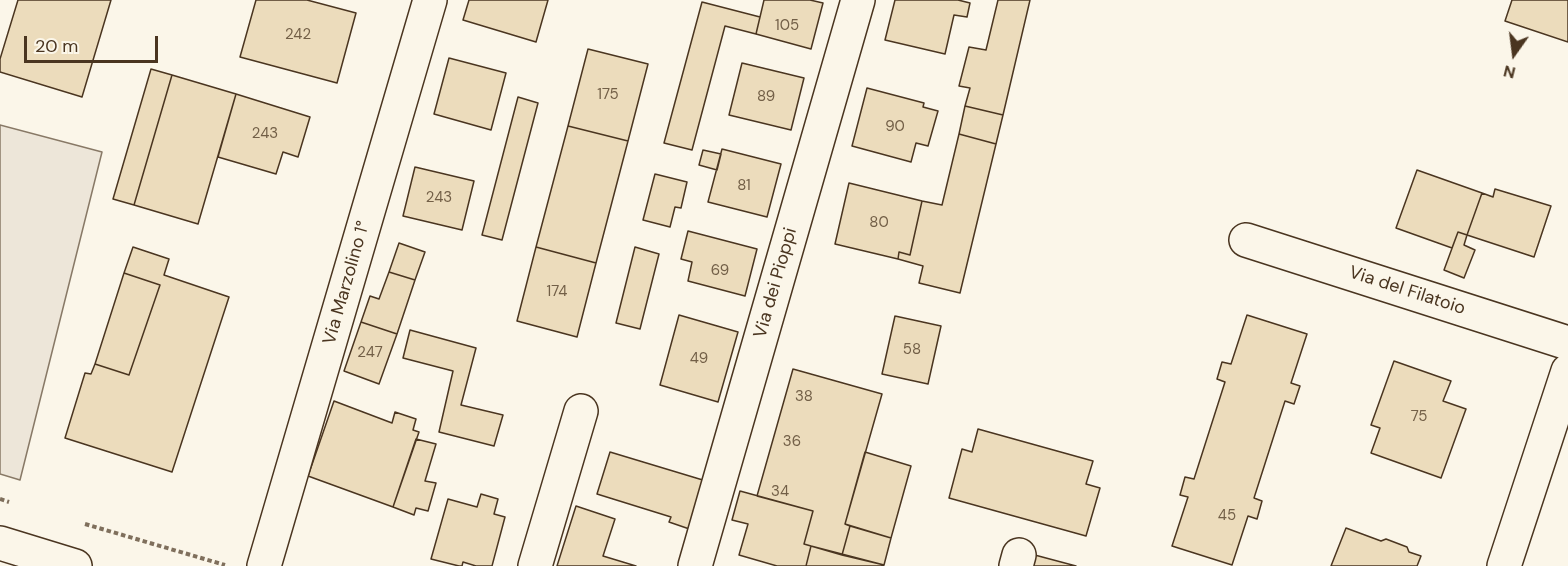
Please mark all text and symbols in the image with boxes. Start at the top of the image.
house number: 105 [775,17,799,35]
scale bar [27,24,160,62]
north arrow [1484,24,1544,84]
house number: 242 [285,26,311,44]
text: 20 m [35,34,78,58]
text: N [1501,60,1518,84]
house number: 175 [597,86,619,104]
house number: 89 [757,88,775,106]
house number: 90 [885,118,905,136]
house number: 243 [252,125,278,143]
house number: 81 [737,177,751,195]
house number: 243 [426,189,452,207]
house number: 80 [869,214,889,232]
street label: Via Marzolino 1° [319,219,375,347]
street label: Via dei Pioppi [750,225,802,341]
house number: 69 [711,262,729,280]
street label: Via del Filatoio [1346,262,1468,320]
house number: 174 [547,283,567,301]
house number: 58 [903,341,921,359]
house number: 247 [357,344,383,362]
house number: 49 [690,350,708,368]
house number: 38 [795,388,813,406]
house number: 75 [1411,408,1427,426]
house number: 36 [783,433,801,451]
house number: 34 [771,483,789,501]
house number: 45 [1218,507,1236,525]

